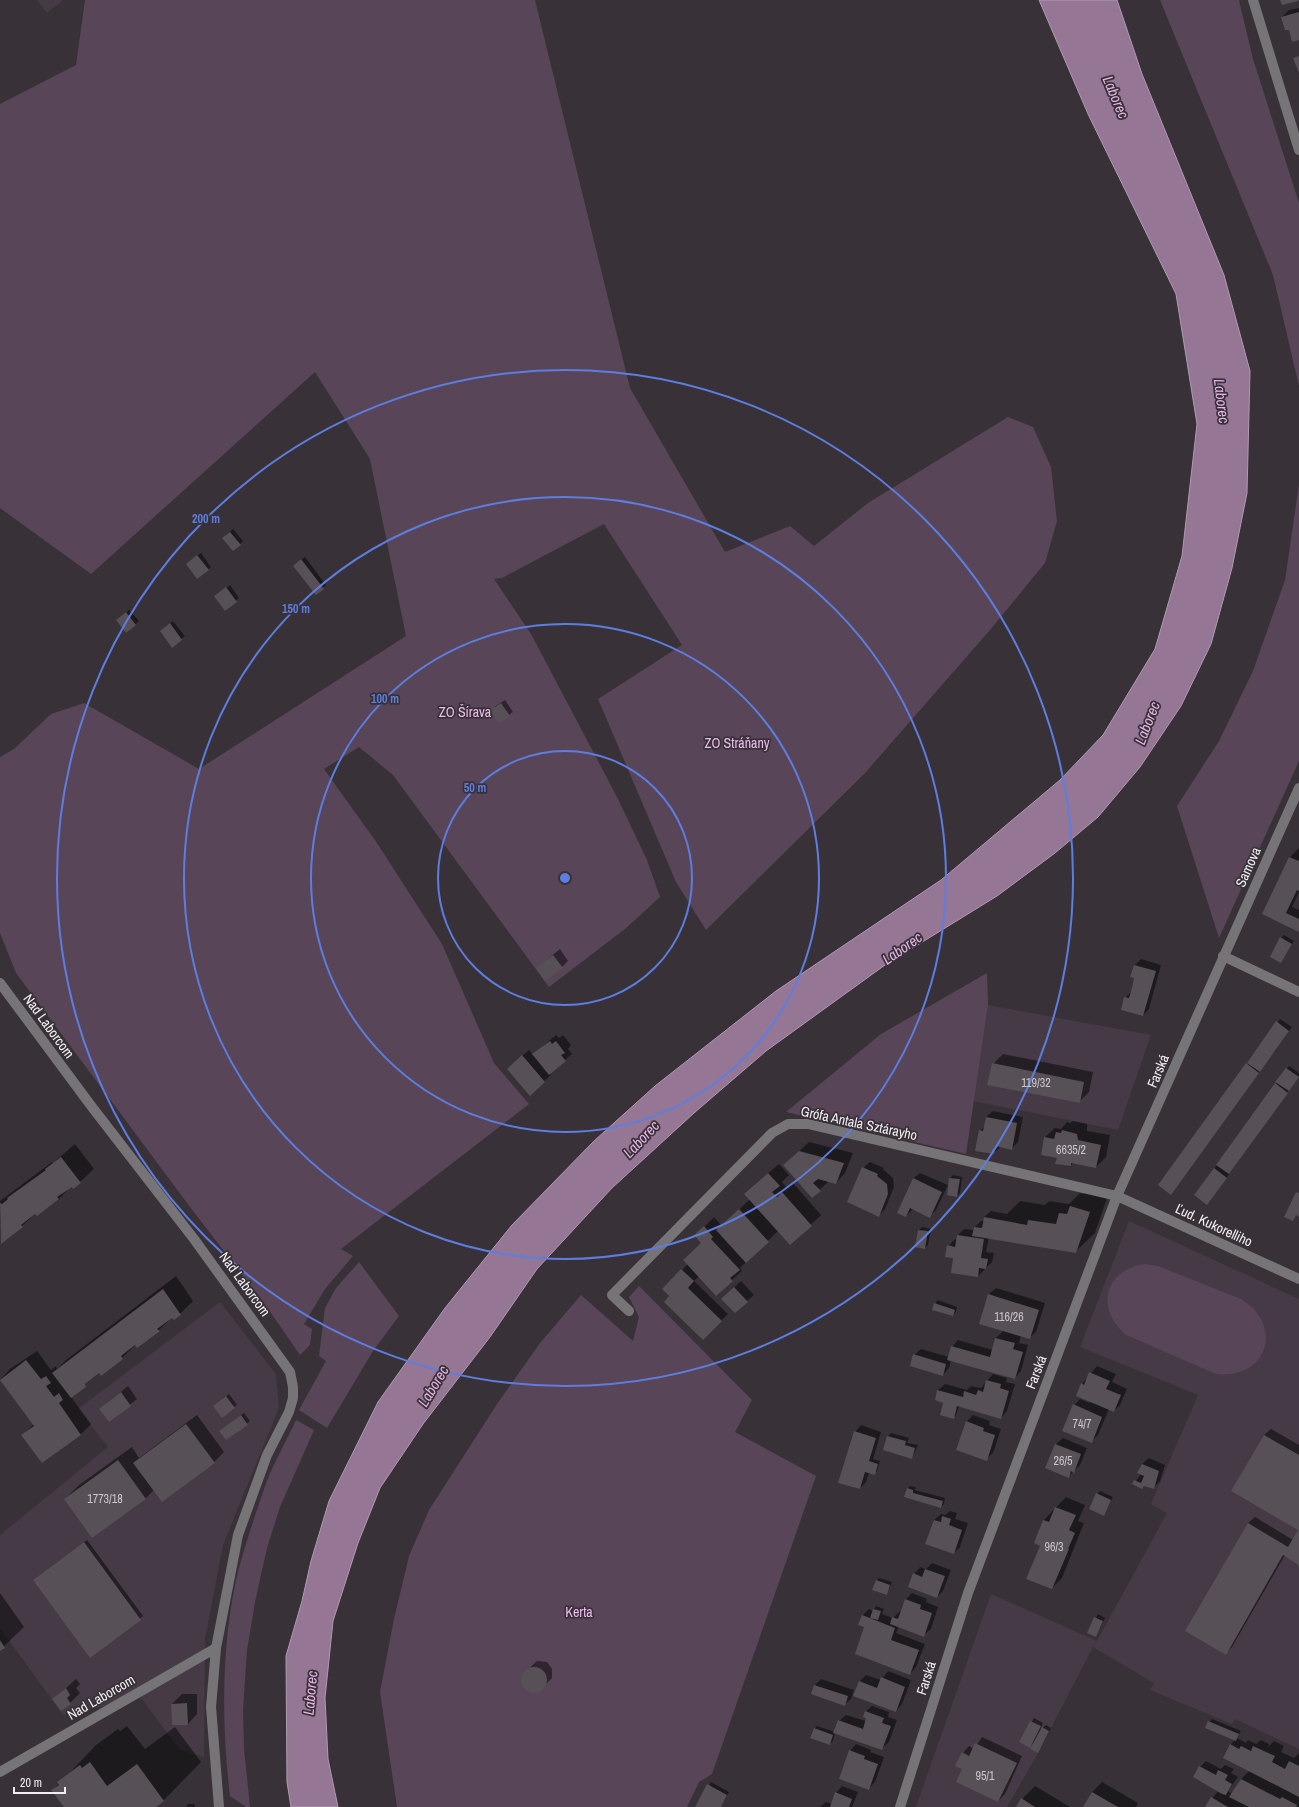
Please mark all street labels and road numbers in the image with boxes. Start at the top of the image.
street label: Samova [1231,844,1265,890]
street label: Nad Laborcom [20,990,78,1062]
street label: Farská [1143,1051,1173,1090]
street label: Grófa Antala Sztárayho [799,1102,919,1144]
street label: Ľud. Kukorelliho [1173,1199,1255,1251]
street label: Nad Laborcom [216,1248,274,1320]
street label: Farská [1021,1352,1051,1391]
street label: Farská [912,1658,940,1697]
street label: Nad Laborcom [64,1670,138,1724]

